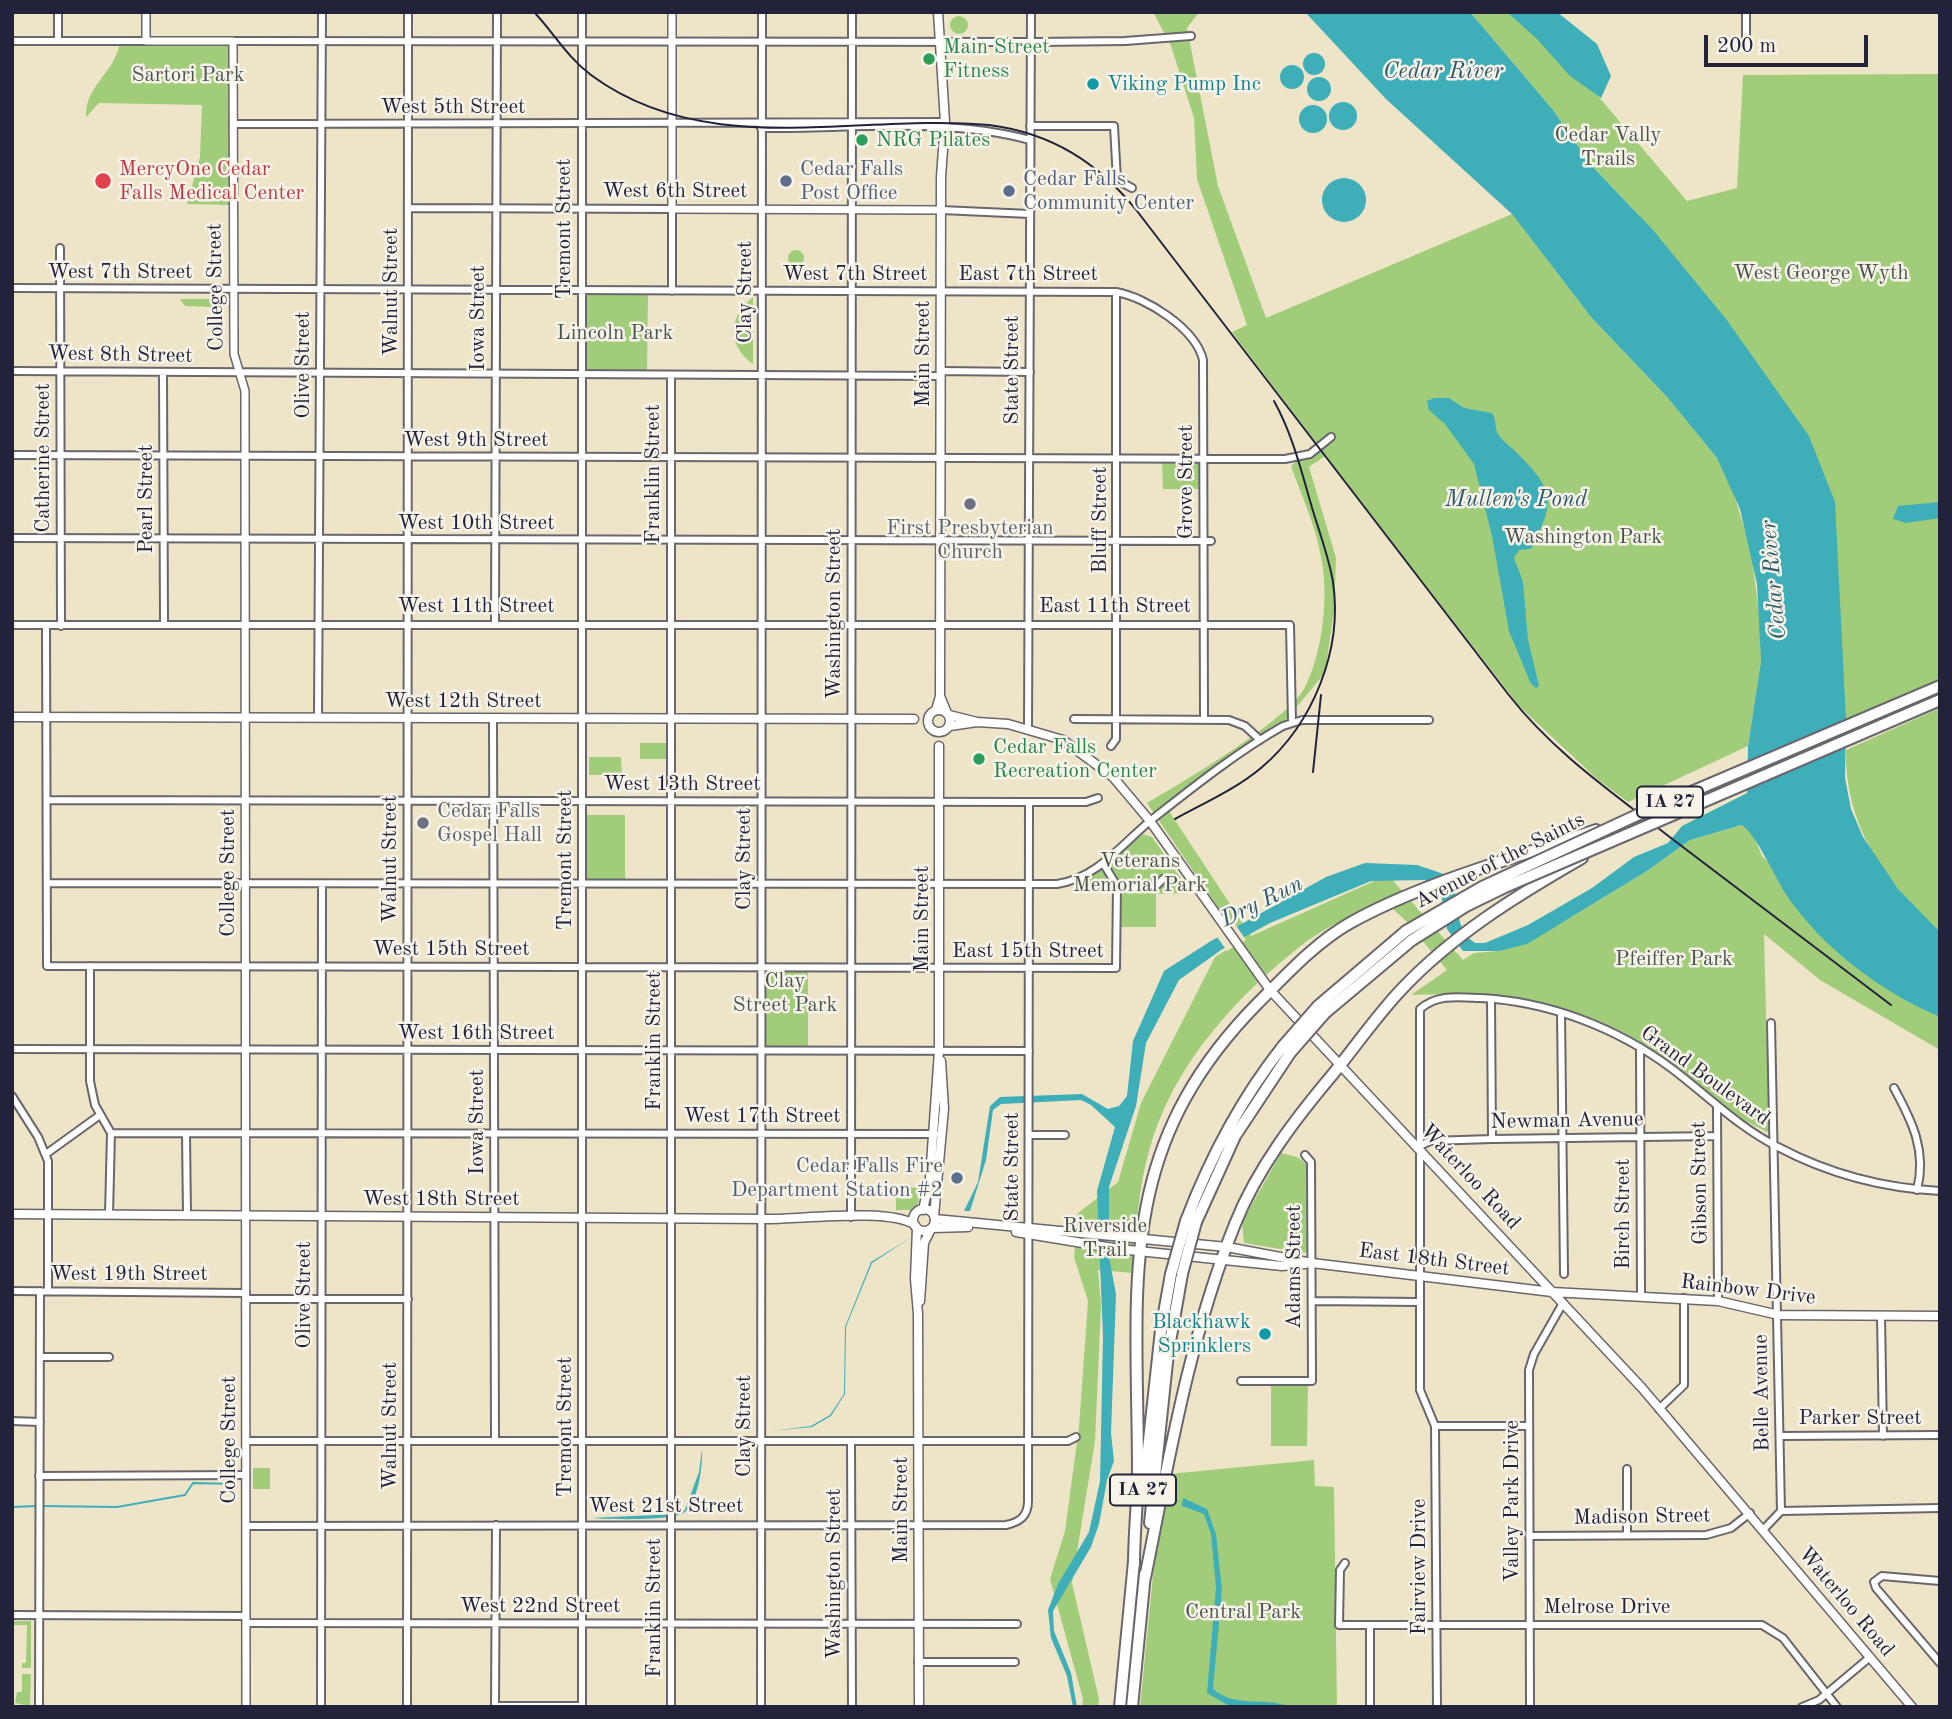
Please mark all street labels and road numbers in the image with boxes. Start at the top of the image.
street label: West 5th Street [381,94,525,120]
street label: Tremont Street [551,159,577,299]
street label: West 6th Street [603,178,747,204]
street label: College Street [202,223,230,351]
street label: Walnut Street [378,228,404,356]
street label: Clay Street [732,241,758,343]
street label: West 7th Street [48,259,192,285]
street label: West 7th Street [783,261,927,287]
street label: East 7th Street [958,261,1098,287]
street label: Iowa Street [465,265,491,371]
street label: Main Street [910,301,936,407]
street label: Olive Street [290,311,316,419]
street label: State Street [999,315,1025,425]
street label: West 8th Street [47,341,193,369]
street label: Catherine Street [30,383,56,533]
street label: Franklin Street [640,404,666,544]
street label: Grove Street [1173,425,1199,539]
street label: West 9th Street [404,427,548,453]
street label: Pearl Street [133,444,159,554]
street label: Bluff Street [1087,467,1113,573]
street label: West 10th Street [397,510,555,536]
street label: Washington Street [821,529,847,699]
street label: West 11th Street [397,593,555,619]
street label: East 11th Street [1039,593,1191,619]
street label: West 12th Street [384,688,542,714]
street label: West 13th Street [603,771,761,797]
road number: IA 27 [1637,786,1703,818]
street label: Tremont Street [552,790,578,930]
street label: Walnut Street [377,795,403,923]
street label: Avenue of the Saints [1411,807,1589,915]
street label: Clay Street [731,808,757,910]
street label: College Street [215,809,241,937]
street label: Main Street [909,866,935,972]
street label: West 15th Street [372,936,530,962]
street label: East 15th Street [952,938,1104,964]
street label: Franklin Street [641,971,667,1111]
street label: West 16th Street [397,1020,555,1046]
street label: Grand Boulevard [1635,1021,1775,1131]
street label: Iowa Street [464,1069,490,1175]
street label: West 17th Street [683,1103,841,1129]
street label: Newman Avenue [1490,1107,1644,1135]
street label: State Street [999,1112,1025,1222]
street label: Waterloo Road [1414,1119,1526,1235]
street label: Gibson Street [1686,1121,1714,1245]
street label: Birch Street [1610,1159,1636,1269]
street label: West 18th Street [362,1186,520,1212]
street label: Adams Street [1281,1205,1307,1329]
street label: East 18th Street [1357,1238,1511,1282]
street label: Olive Street [291,1241,317,1349]
street label: West 19th Street [50,1261,208,1287]
street label: Rainbow Drive [1679,1269,1817,1311]
street label: Belle Avenue [1748,1334,1776,1452]
street label: Tremont Street [552,1357,578,1497]
street label: Walnut Street [377,1362,403,1490]
street label: Clay Street [731,1375,757,1477]
street label: College Street [216,1376,242,1504]
street label: Parker Street [1798,1405,1922,1431]
street label: Valley Park Drive [1499,1420,1525,1582]
street label: Main Street [888,1457,914,1563]
road number: IA 27 [1110,1474,1176,1506]
street label: Washington Street [821,1489,847,1659]
street label: West 21st Street [589,1493,743,1519]
street label: Fairview Drive [1406,1499,1432,1635]
street label: Madison Street [1573,1503,1711,1531]
street label: Franklin Street [641,1538,667,1678]
street label: Waterloo Road [1793,1542,1899,1662]
street label: West 22nd Street [460,1593,620,1619]
street label: Melrose Drive [1543,1594,1671,1620]

